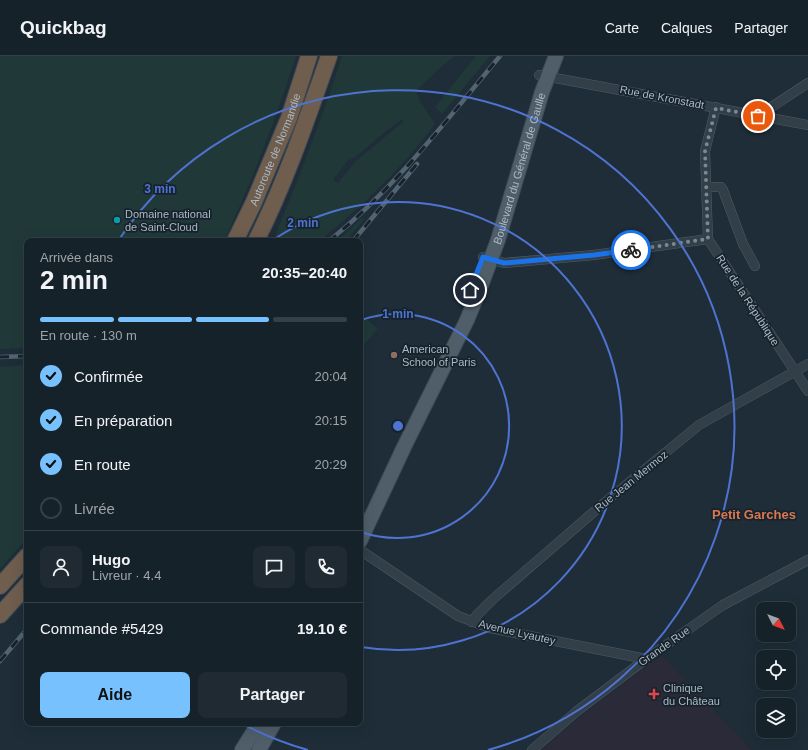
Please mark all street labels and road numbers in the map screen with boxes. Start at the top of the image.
street label: Rue de Kronstadt [619,83,705,111]
street label: Boulevard du Général de Gaulle [491,91,547,246]
street label: Autoroute de Normandie [247,92,303,207]
street label: Rue de la République [714,252,782,348]
street label: Rue Jean Mermoz [592,448,670,514]
street label: Avenue Lyautey [478,617,557,647]
street label: Grande Rue [636,624,692,668]

